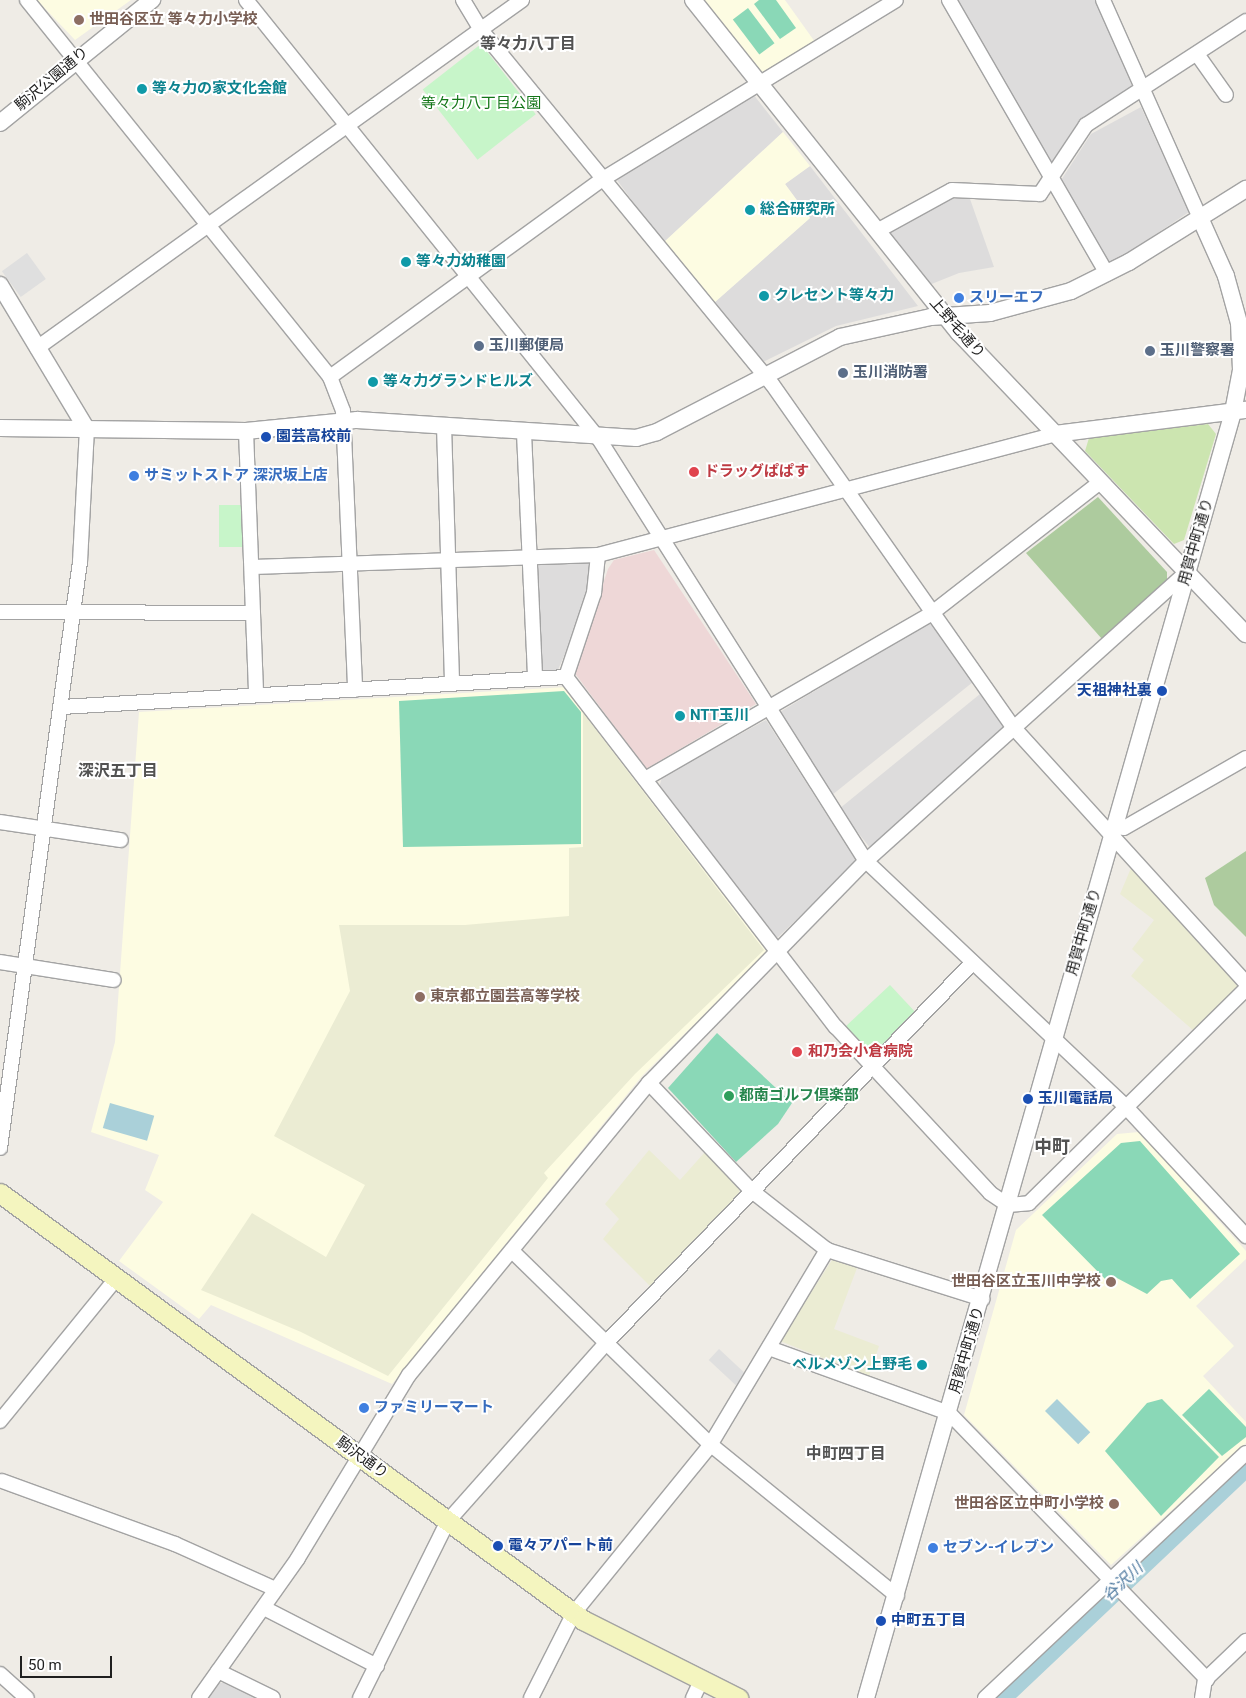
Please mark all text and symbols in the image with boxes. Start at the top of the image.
place label: 世田谷区立 等々力小学校 [89,11,258,29]
marker: 世田谷区立 等々力小学校 [73,14,85,26]
district label: 等々力八丁目 [480,34,576,54]
street label: 駒沢公園通り [12,43,92,115]
place label: 等々力の家文化会館 [152,80,287,98]
marker: 等々力の家文化会館 [136,83,148,95]
park label: 等々力八丁目公園 [421,95,541,113]
place label: 総合研究所 [760,201,835,219]
marker: 総合研究所 [744,204,756,216]
place label: 等々力幼稚園 [416,253,506,271]
marker: 等々力幼稚園 [400,256,412,268]
place label: クレセント等々力 [774,287,894,305]
place label: スリーエフ [969,289,1044,307]
marker: クレセント等々力 [758,290,770,302]
marker: スリーエフ [953,292,965,304]
street label: 上野毛通り [926,294,988,362]
place label: 玉川郵便局 [489,337,564,355]
marker: 玉川郵便局 [473,340,485,352]
place label: 玉川警察署 [1160,342,1235,360]
marker: 玉川警察署 [1144,345,1156,357]
place label: 玉川消防署 [853,364,928,382]
marker: 玉川消防署 [837,367,849,379]
place label: 等々力グランドヒルズ [383,373,533,391]
marker: 等々力グランドヒルズ [367,376,379,388]
place label: 園芸高校前 [276,428,351,446]
marker: 園芸高校前 [260,431,272,443]
place label: ドラッグぱぱす [704,463,809,481]
marker: ドラッグぱぱす [688,466,700,478]
place label: サミットストア 深沢坂上店 [144,467,328,485]
marker: サミットストア 深沢坂上店 [128,470,140,482]
street label: 用賀中町通り [1175,496,1217,588]
place label: 天祖神社裏 [1077,682,1152,700]
marker: 天祖神社裏 [1156,685,1168,697]
place label: NTT玉川 [690,707,749,725]
marker: NTT玉川 [674,710,686,722]
district label: 深沢五丁目 [78,761,158,781]
street label: 用賀中町通り [1063,886,1105,978]
place label: 東京都立園芸高等学校 [430,988,580,1006]
marker: 東京都立園芸高等学校 [414,991,426,1003]
place label: 和乃会小倉病院 [808,1043,913,1061]
marker: 和乃会小倉病院 [790,1045,804,1059]
place label: 都南ゴルフ倶楽部 [739,1087,859,1105]
marker: 都南ゴルフ倶楽部 [723,1090,735,1102]
place label: 玉川電話局 [1038,1090,1113,1108]
marker: 玉川電話局 [1022,1093,1034,1105]
district label: 中町 [1034,1136,1070,1158]
place label: 世田谷区立玉川中学校 [951,1273,1101,1291]
marker: 世田谷区立玉川中学校 [1105,1276,1117,1288]
street label: 用賀中町通り [946,1304,988,1396]
place label: ベルメゾン上野毛 [792,1356,912,1374]
marker: ベルメゾン上野毛 [916,1359,928,1371]
place label: ファミリーマート [374,1399,494,1417]
marker: ファミリーマート [358,1402,370,1414]
street label: 駒沢通り [332,1433,392,1483]
district label: 中町四丁目 [806,1444,886,1464]
place label: 世田谷区立中町小学校 [954,1495,1104,1513]
marker: 世田谷区立中町小学校 [1108,1498,1120,1510]
place label: 電々アパート前 [508,1537,613,1555]
place label: セブン-イレブン [943,1539,1054,1557]
marker: 電々アパート前 [492,1540,504,1552]
marker: セブン-イレブン [927,1542,939,1554]
water label: 谷沢川 [1099,1559,1147,1605]
place label: 中町五丁目 [891,1612,966,1630]
marker: 中町五丁目 [875,1615,887,1627]
scale bar [22,1646,115,1678]
text: 50 m [28,1656,62,1674]

